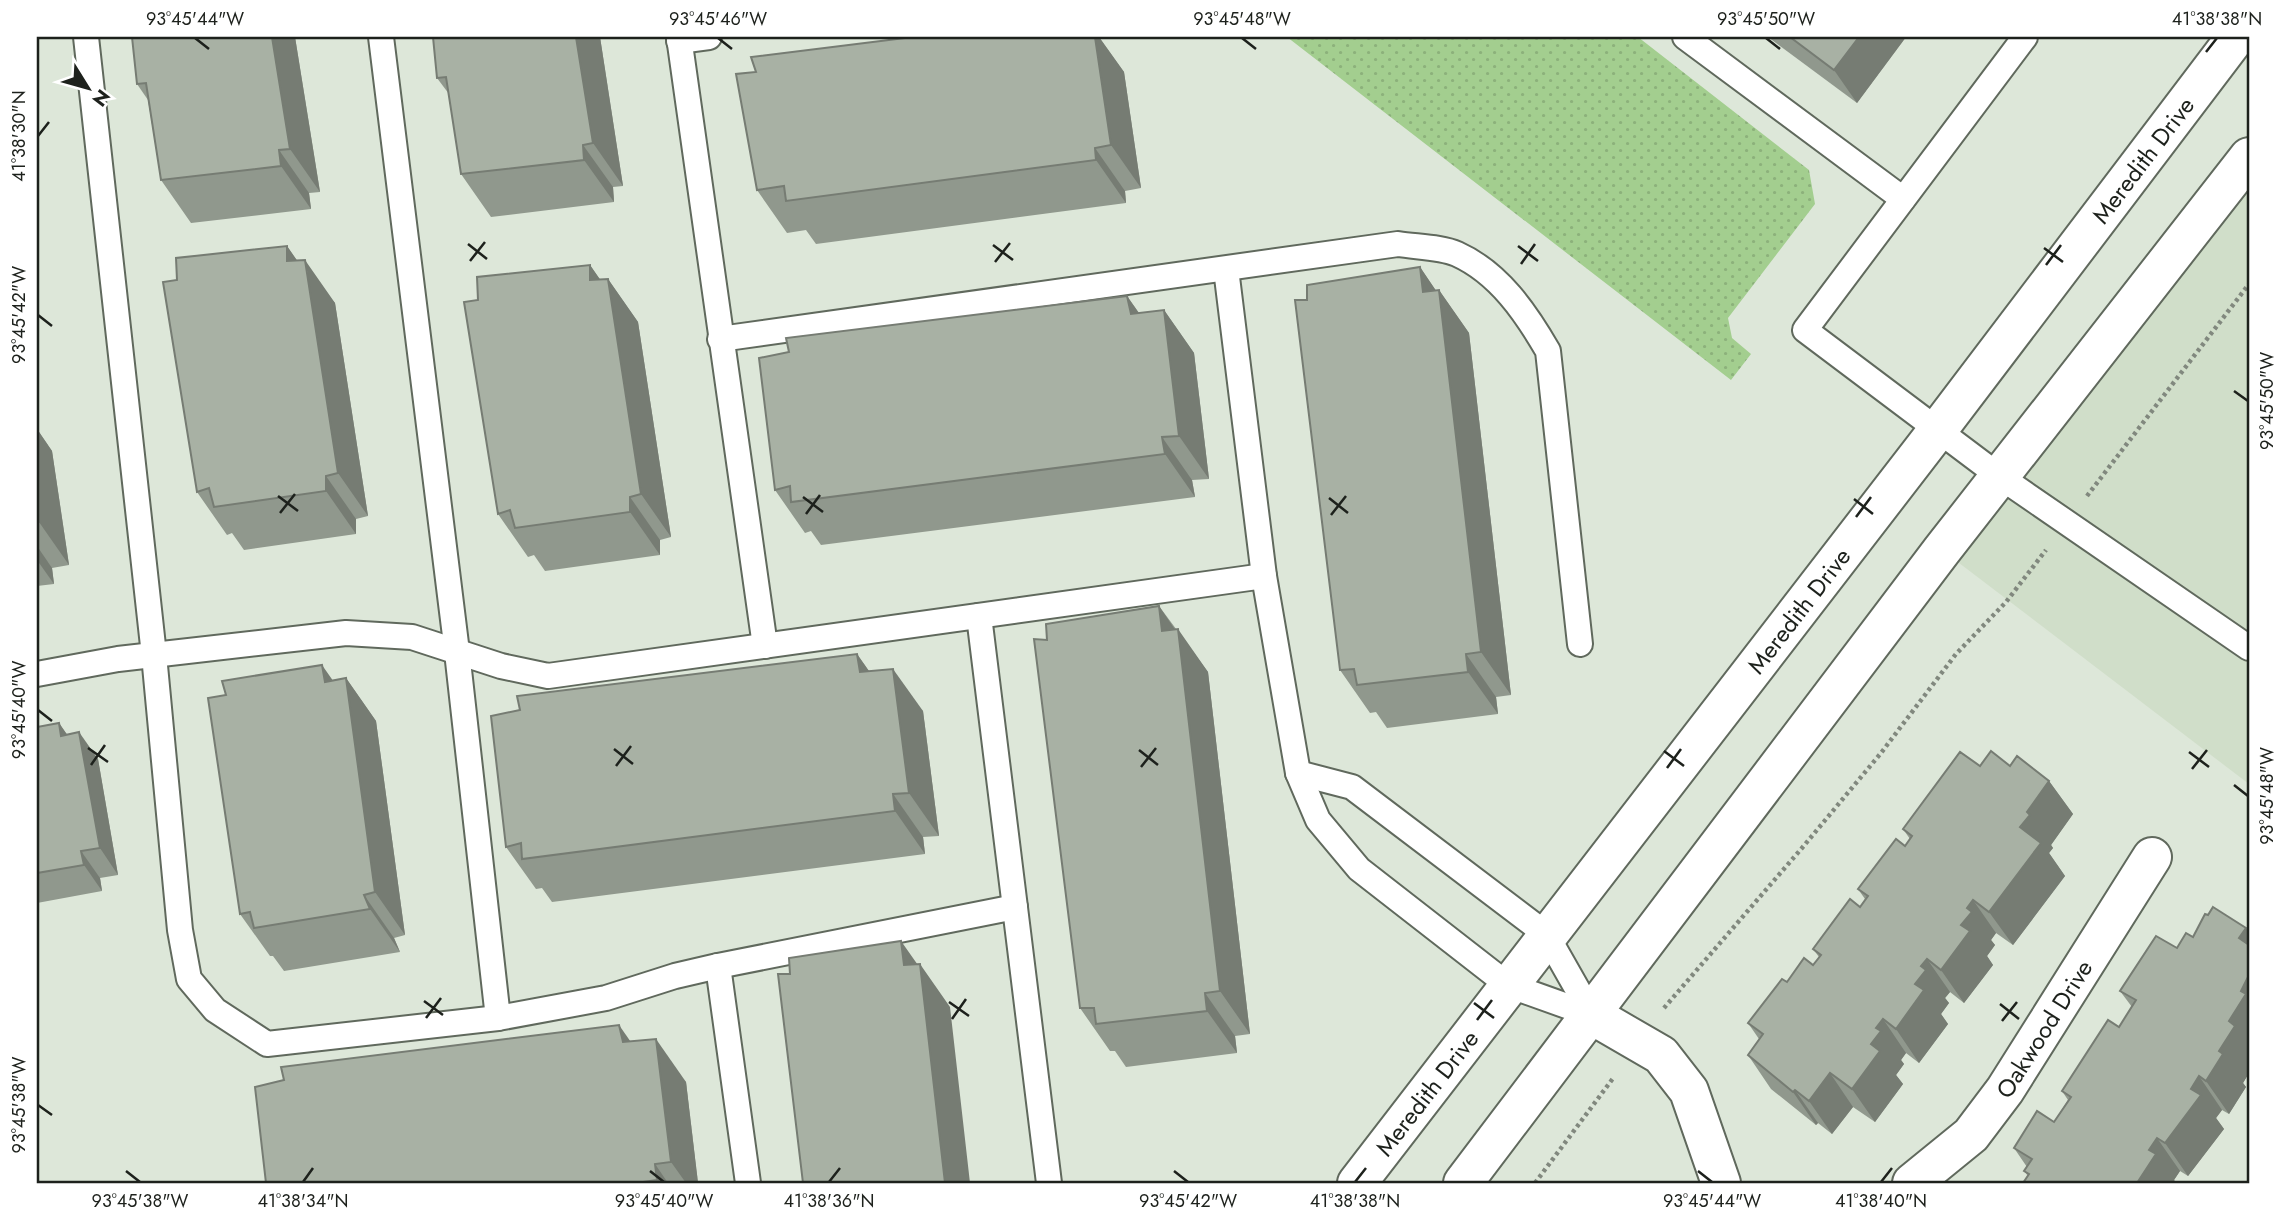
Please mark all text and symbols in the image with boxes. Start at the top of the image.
text: 93°45'44"W [146,6,244,32]
text: 93°45'46"W [669,6,767,32]
text: 93°45'48"W [1193,6,1291,32]
text: 93°45'50"W [1717,6,1815,32]
text: 41°38'38"N [2172,6,2262,32]
north arrow [52,52,122,122]
text: N [86,84,117,112]
street label: Meredith Drive [2083,89,2202,231]
text: 41°38'30"N [6,90,32,182]
text: 93°45'42"W [6,266,32,364]
text: 93°45'50"W [2254,352,2280,450]
street label: Meredith Drive [1739,540,1859,681]
text: 93°45'40"W [6,661,32,759]
text: 93°45'48"W [2254,747,2280,845]
street label: Oakwood Drive [1987,953,2101,1105]
street label: Meredith Drive [1367,1022,1487,1163]
text: 93°45'38"W [6,1056,32,1153]
text: 93°45'38"W [92,1188,189,1214]
text: 41°38'34"N [257,1188,349,1214]
text: 93°45'40"W [615,1188,713,1214]
text: 41°38'36"N [784,1188,874,1214]
text: 93°45'42"W [1139,1188,1237,1214]
text: 41°38'38"N [1310,1188,1400,1214]
text: 93°45'44"W [1663,1188,1761,1214]
text: 41°38'40"N [1835,1188,1927,1214]

